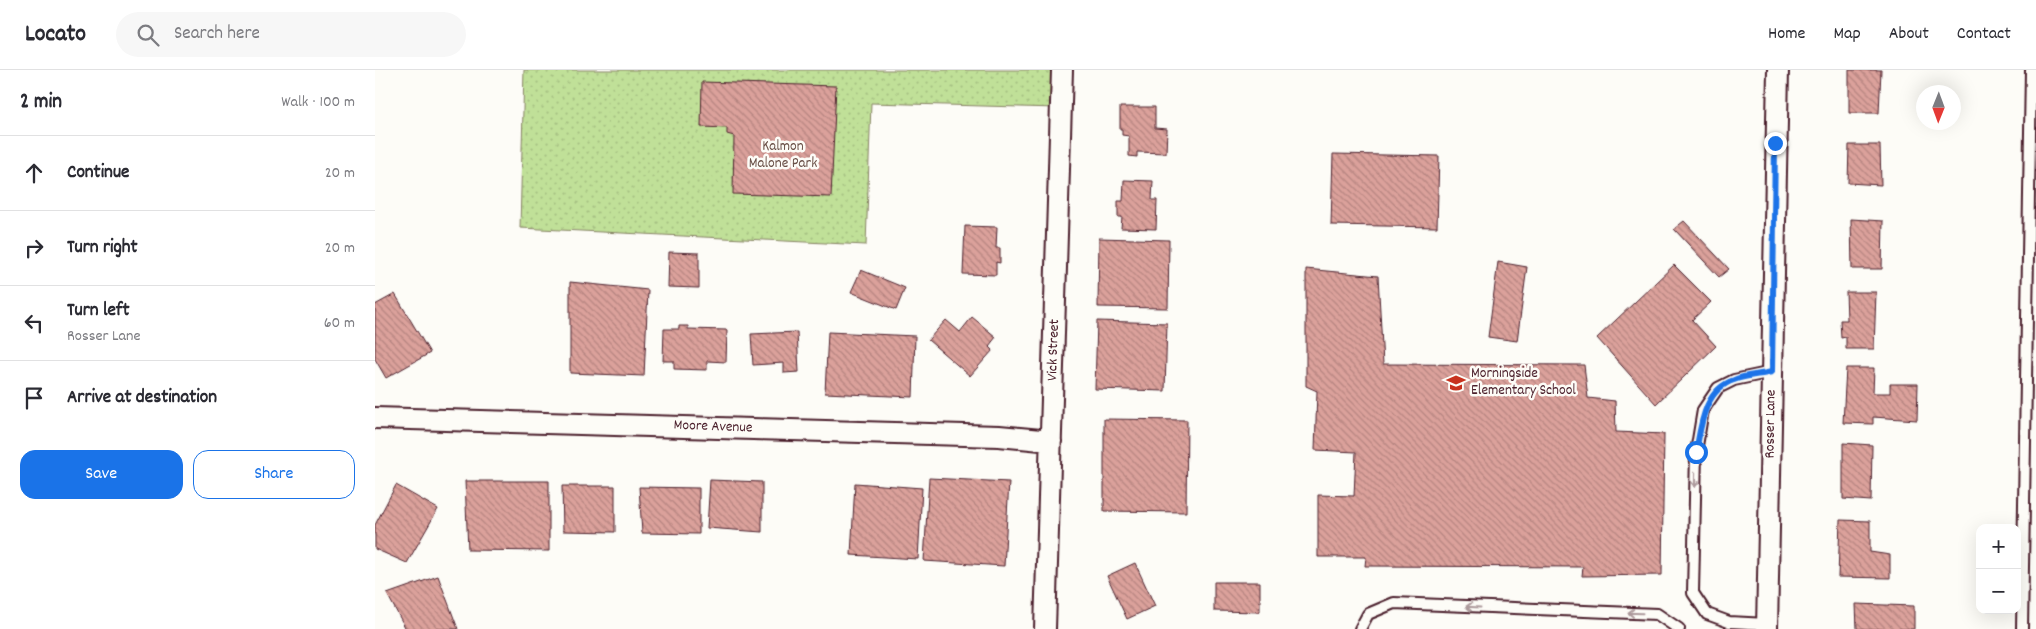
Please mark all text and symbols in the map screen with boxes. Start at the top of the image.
search box [116,12,466,57]
text: Locato [25,18,86,52]
icon: search [134,21,162,49]
text: Search here [174,21,260,48]
text: Home [1768,22,1805,47]
text: Map [1833,22,1861,47]
text: About [1889,22,1929,47]
text: Contact [1957,22,2011,47]
north arrow [1916,85,1961,130]
text: 2 min [20,88,62,118]
text: Walk · 100 m [281,91,355,114]
route end [1764,132,1787,155]
park label: Kalmon Malone Park [749,136,817,175]
icon: ahead [20,159,48,187]
text: Continue [67,160,129,187]
text: 20 m [325,162,355,185]
icon: right [20,234,48,262]
text: Turn right [67,235,138,262]
text: 20 m [325,237,355,260]
text: Turn left [67,298,130,325]
icon: left [20,309,48,337]
text: 60 m [324,312,355,335]
street label: Vick Street [1042,318,1066,381]
text: Rosser Lane [67,325,141,348]
place label: Morningside Elementary School [1471,363,1576,402]
school or university icon: Morningside Elementary School [1445,372,1467,394]
icon: arrive [20,384,48,412]
text: Arrive at destination [67,385,217,412]
street label: Rosser Lane [1759,389,1783,459]
street label: Moore Avenue [673,415,753,439]
route start [1685,441,1708,464]
button: Save [20,450,183,499]
button: Share [193,450,355,499]
one-way arrow [1691,472,1700,488]
map controls [1976,524,2021,614]
button: + [1976,524,2021,569]
button: − [1976,569,2021,614]
one-way arrow [1465,602,1481,611]
one-way arrow [1628,608,1644,618]

